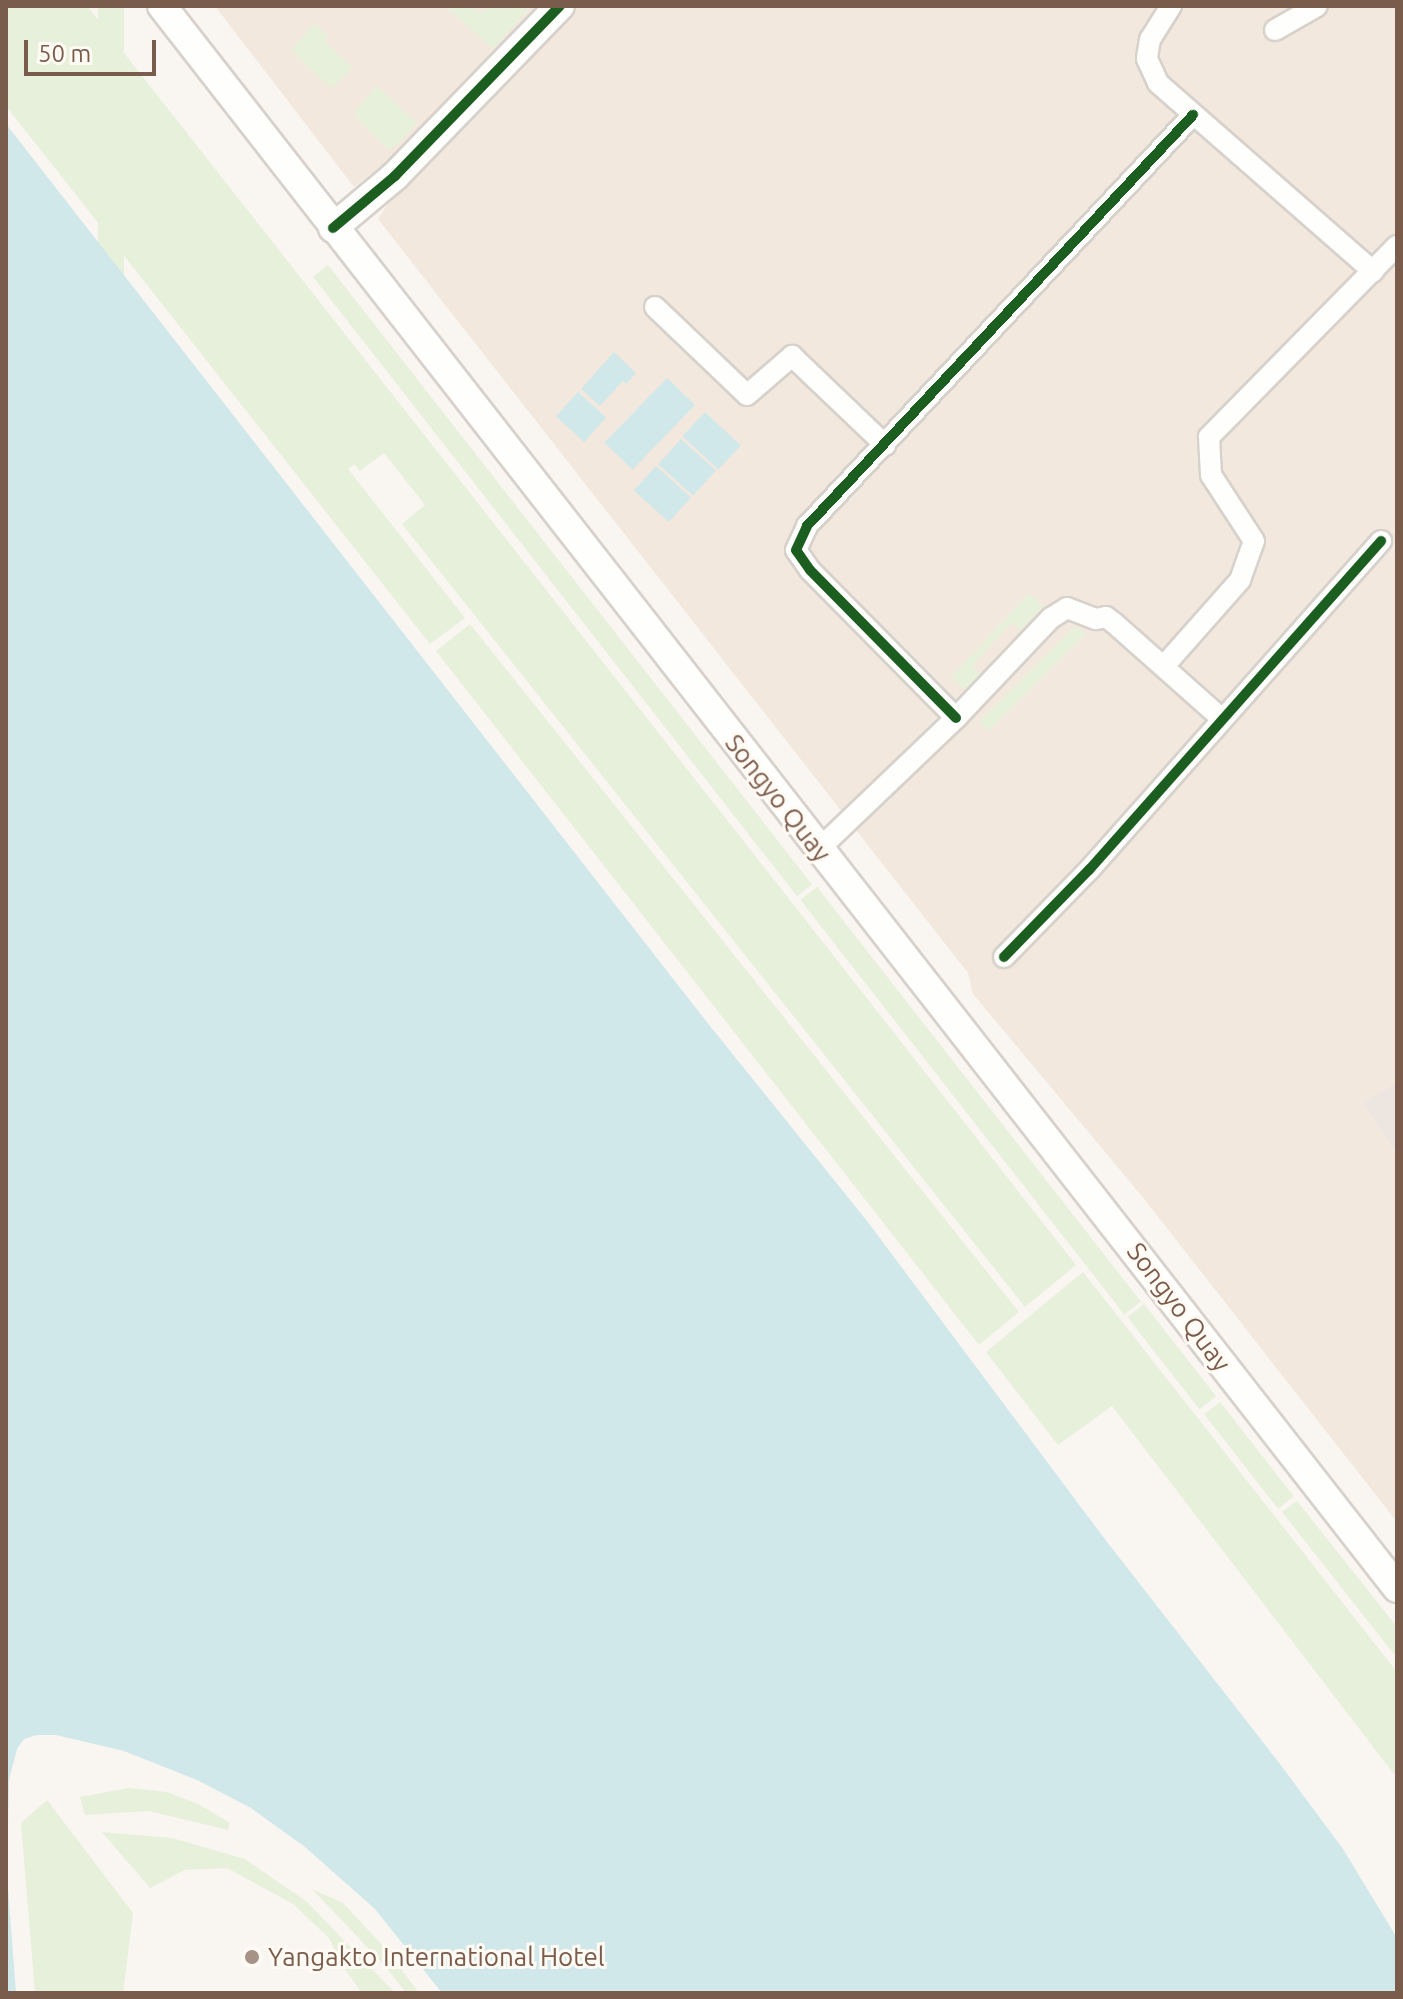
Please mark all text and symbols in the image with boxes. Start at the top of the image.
scale bar [28,24,160,74]
text: 50 m [38,40,91,67]
street label: Songyo Quay [719,728,837,868]
street label: Songyo Quay [1120,1236,1238,1378]
place label: Yangakto International Hotel [268,1941,605,1973]
marker: Yangakto International Hotel [243,1948,261,1966]

